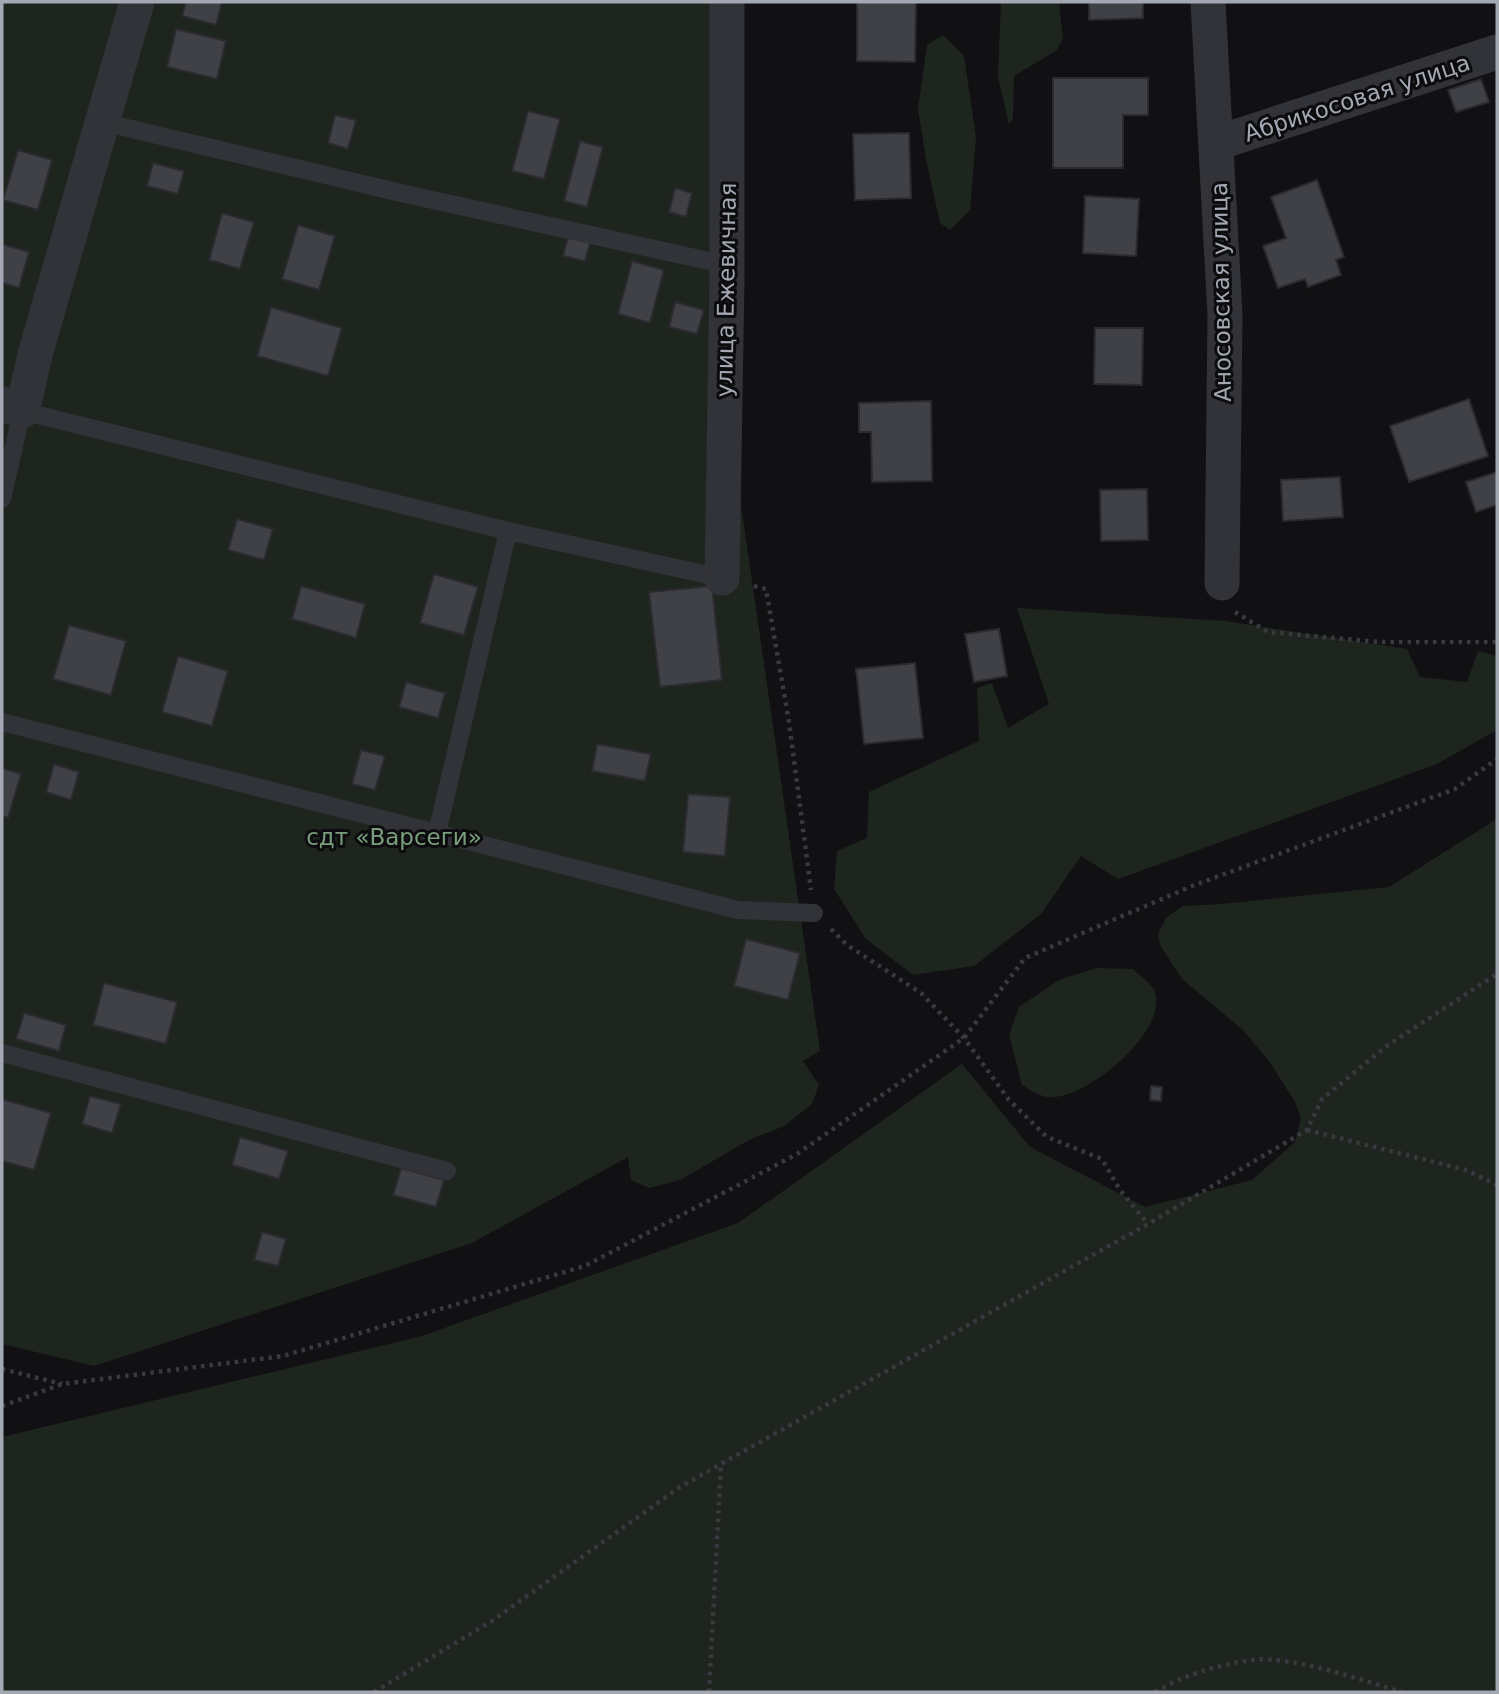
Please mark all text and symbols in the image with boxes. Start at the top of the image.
street label: Абрикосовая улица [1241,49,1473,147]
street label: улица Ежевичная [711,182,741,398]
street label: Аносовская улица [1206,182,1236,402]
park label: сдт «Варсеги» [306,824,482,850]

